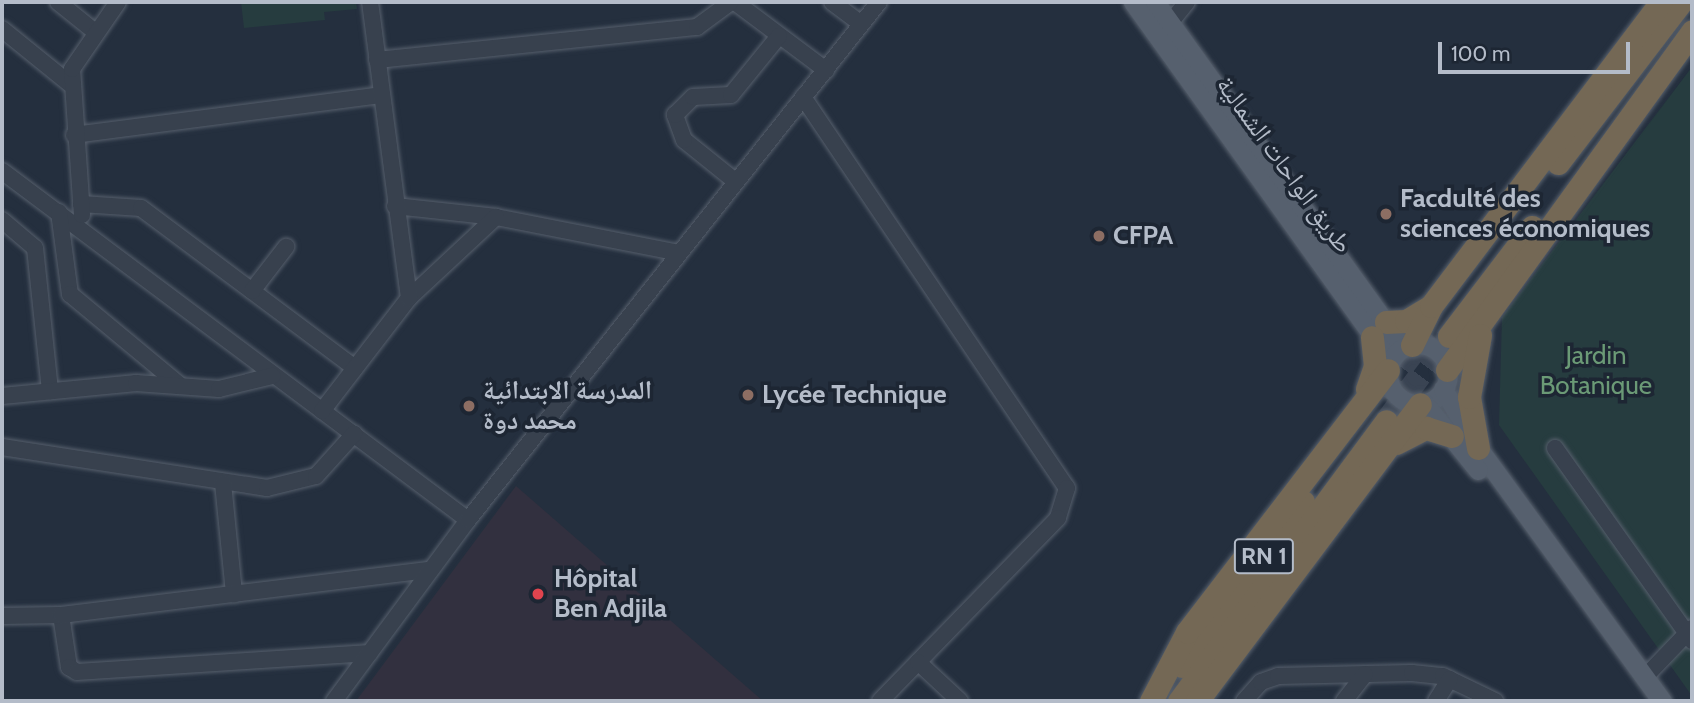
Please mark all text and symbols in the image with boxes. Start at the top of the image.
scale bar [1442,28,1634,72]
text: 100 m [1451,41,1510,66]
street label: طريق الواحات الشمالية [1209,70,1359,260]
place label: Facdulté des sciences économiques [1400,183,1650,244]
marker: Facdulté des sciences économiques [1378,206,1394,222]
place label: CFPA [1113,220,1173,252]
marker: CFPA [1091,228,1107,244]
park label: Jardin Botanique [1540,340,1652,402]
place label: المدرسة الابتدائية محمد دوة [483,375,652,436]
place label: Lycée Technique [762,379,947,411]
marker: Lycée Technique [740,387,756,403]
marker: المدرسة الابتدائية محمد دوة [461,398,477,414]
road number: RN 1 [1232,536,1296,576]
place label: Hôpital Ben Adjila [554,563,667,624]
marker: Hôpital Ben Adjila [528,584,548,604]

